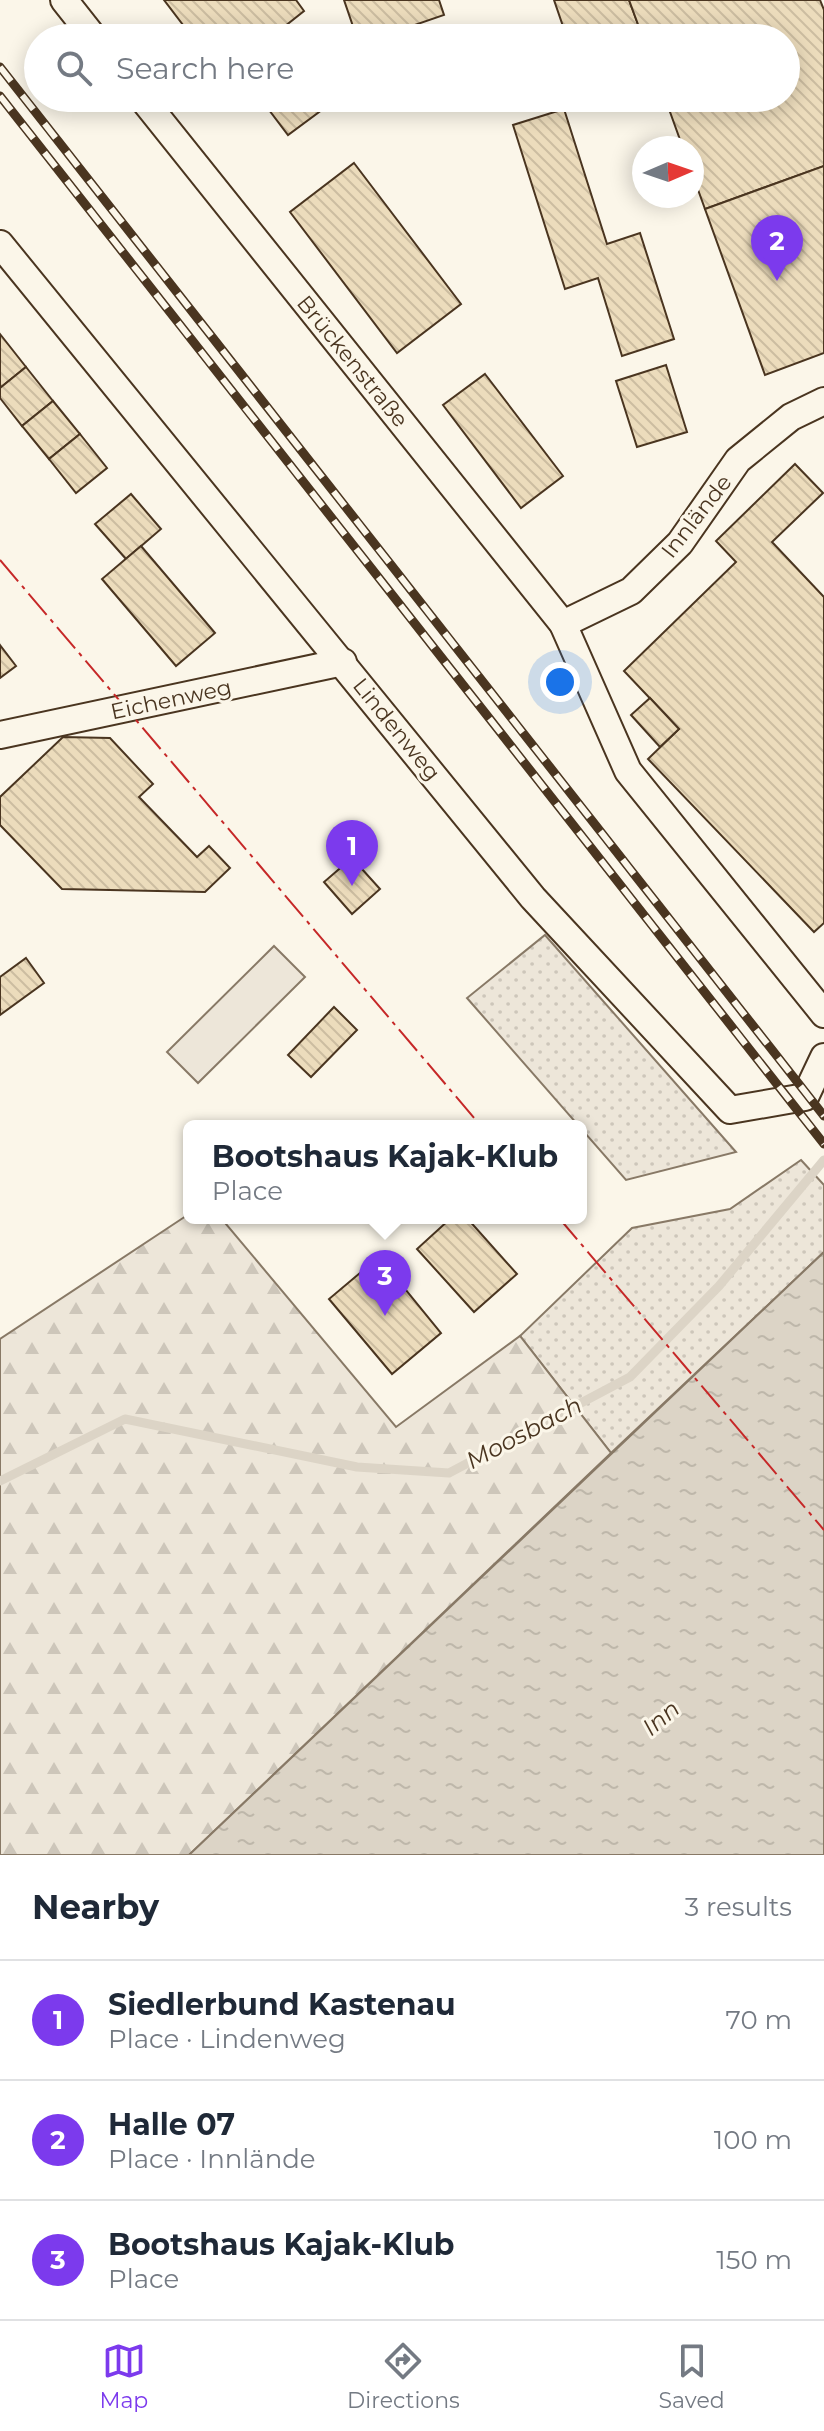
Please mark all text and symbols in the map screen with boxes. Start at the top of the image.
search box [24,24,800,112]
icon: search [52,46,96,90]
text: Search here [116,50,294,87]
north arrow [632,136,704,208]
pin: 2 [751,215,803,281]
street label: Brückenstraße [291,290,414,433]
street label: Innlände [655,469,737,563]
your location [540,662,580,702]
street label: Eichenweg [108,673,234,725]
street label: Lindenweg [347,673,446,786]
pin: 1 [326,820,378,886]
popup [183,1120,587,1224]
text: Bootshaus Kajak-Klub [212,1138,558,1175]
text: Place [212,1175,283,1207]
pin: 3 [359,1250,411,1316]
water label: Moosbach [461,1390,587,1475]
water label: Inn [636,1694,685,1741]
text: Nearby [32,1886,159,1928]
text: 3 results [685,1891,792,1923]
text: Siedlerbund Kastenau [108,1986,456,2023]
text: 1 [53,2004,63,2036]
text: 70 m [726,2004,792,2036]
text: Place · Lindenweg [108,2023,346,2055]
text: Halle 07 [108,2106,235,2143]
text: 2 [50,2124,66,2156]
text: 100 m [714,2124,792,2156]
text: Place · Innlände [108,2143,316,2175]
text: Bootshaus Kajak-Klub [108,2226,455,2263]
text: 3 [50,2244,66,2276]
text: 150 m [716,2244,792,2276]
text: Place [108,2263,179,2295]
tab: Map [99,2339,148,2414]
tab: Directions [347,2339,460,2414]
tab: Saved [659,2339,725,2414]

